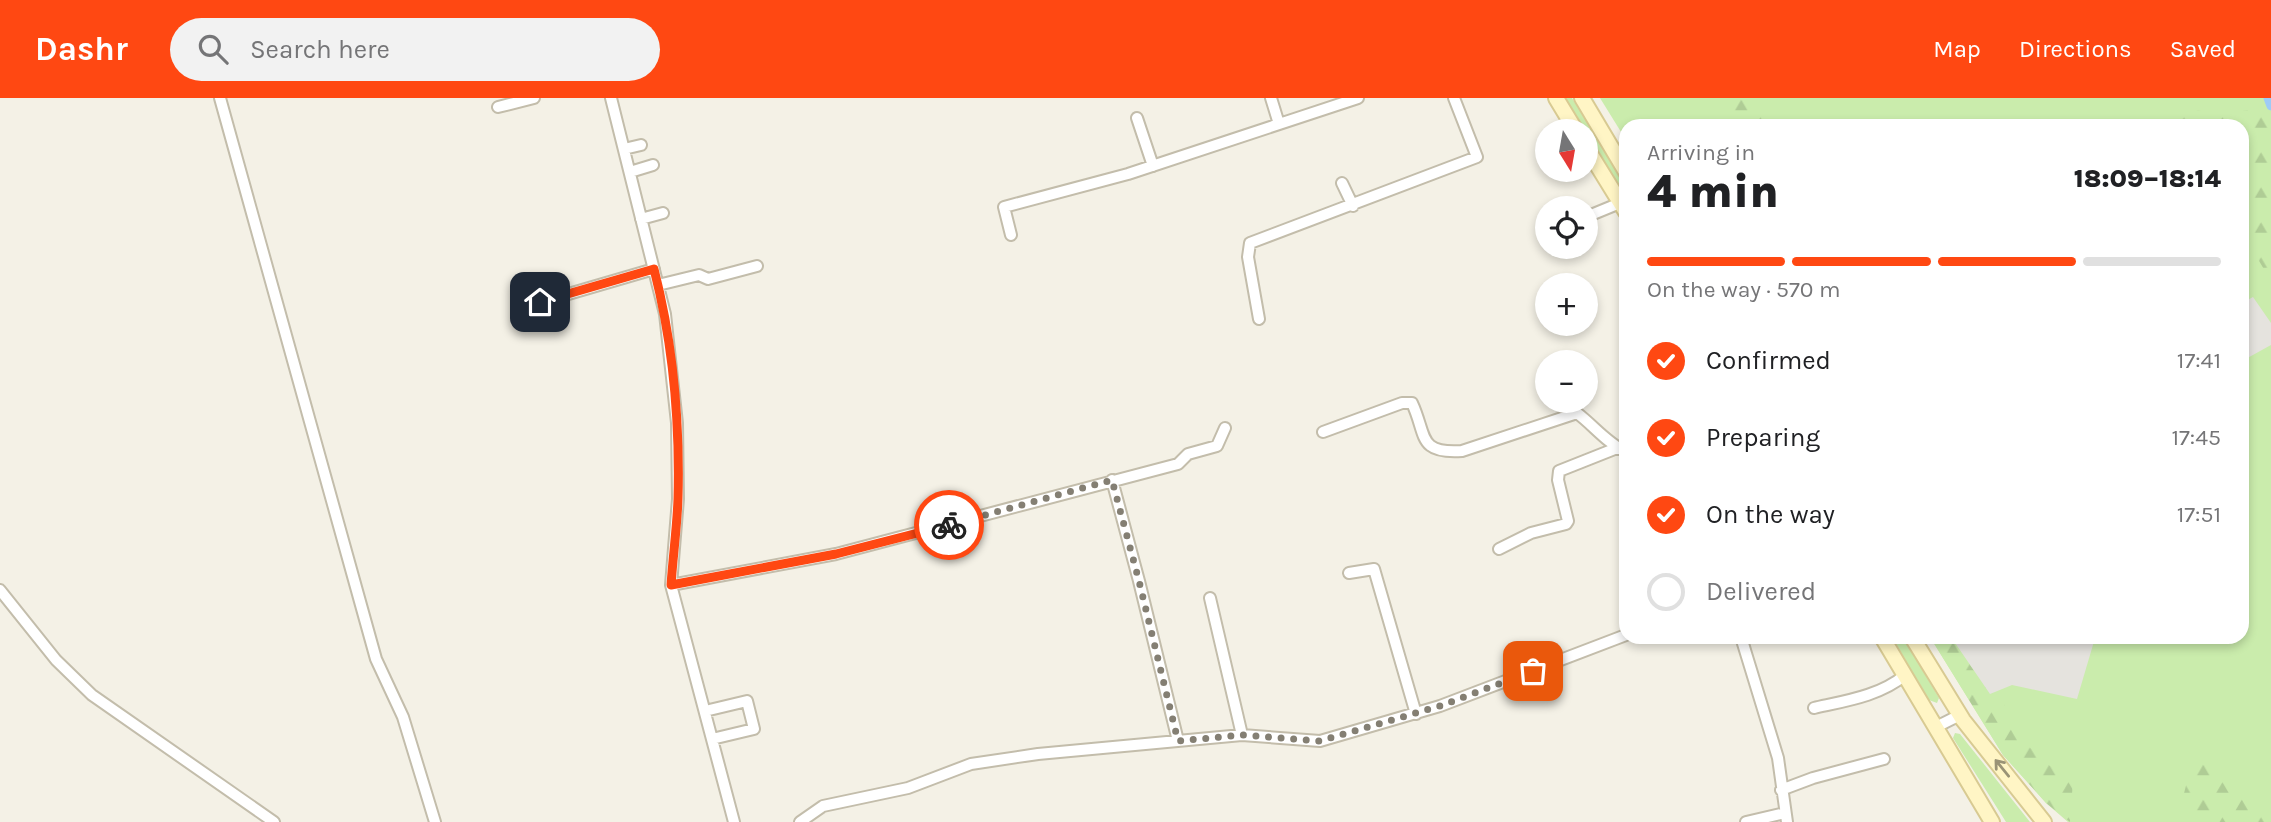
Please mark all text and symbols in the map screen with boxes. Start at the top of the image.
search box [170,18,660,81]
text: Dashr [35,30,128,68]
icon: search [194,30,232,68]
text: Search here [250,34,390,65]
text: Map [1933,35,1981,63]
text: Directions [2019,35,2132,63]
text: Saved [2170,35,2236,63]
north arrow [1535,119,1598,182]
map controls [1535,119,1598,413]
text: Arriving in [1647,139,1755,166]
text: 18:09–18:14 [2074,163,2221,194]
text: 4 min [1647,165,1779,219]
button: locate [1535,196,1598,259]
pin [510,272,570,332]
button: + [1535,273,1598,336]
text: On the way · 570 m [1647,276,1840,303]
icon: home [521,283,559,321]
icon: check [1647,342,1685,380]
text: Confirmed [1706,345,1831,376]
text: 17:41 [2177,347,2221,374]
button: − [1535,350,1598,413]
icon: check [1647,419,1685,457]
text: Preparing [1706,422,1820,453]
text: 17:45 [2171,424,2221,451]
courier [914,490,984,560]
icon: check [1647,496,1685,534]
text: On the way [1706,499,1835,530]
text: 17:51 [2177,501,2221,528]
icon: bike [930,506,968,544]
text: Delivered [1706,576,1816,607]
pin [1503,641,1563,701]
icon: bag [1514,652,1552,690]
one-way arrow [1994,760,2010,778]

